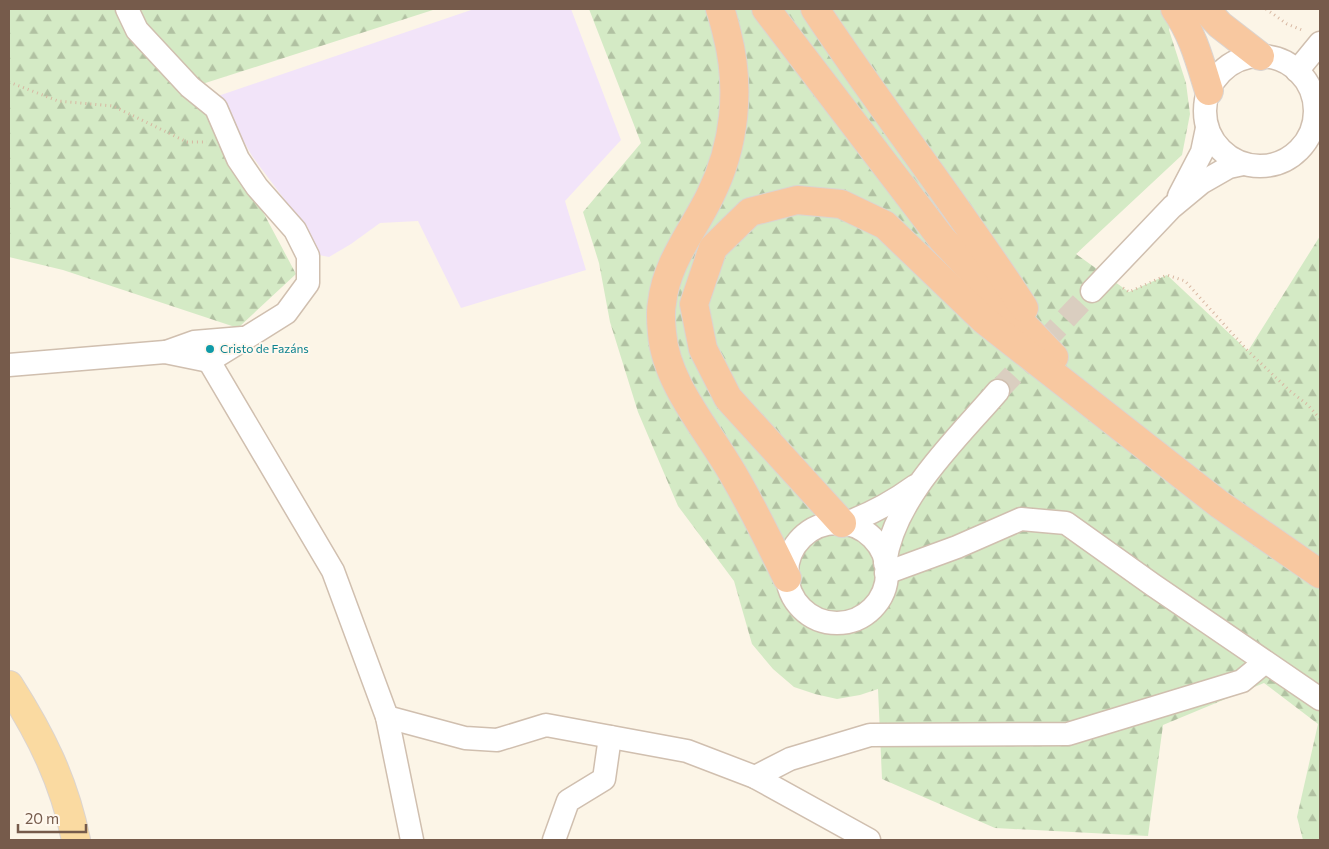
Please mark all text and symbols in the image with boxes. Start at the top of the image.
place label: Cristo de Fazáns [220,341,309,355]
marker: Cristo de Fazáns [204,343,216,355]
scale bar [18,802,85,834]
text: 20 m [25,809,59,827]

